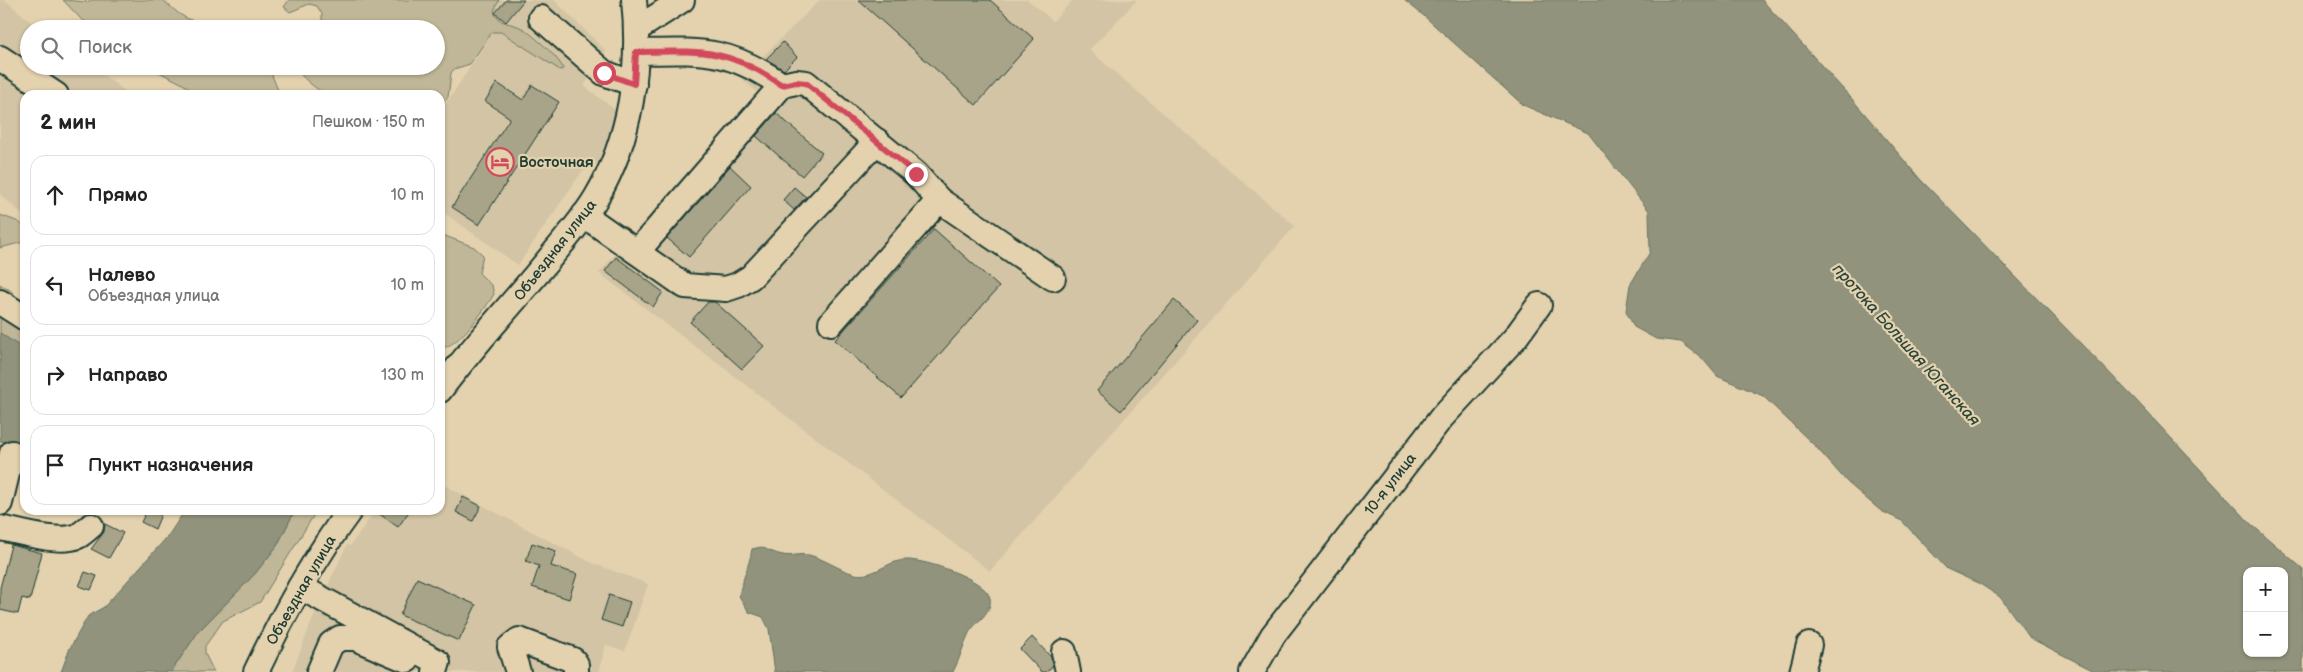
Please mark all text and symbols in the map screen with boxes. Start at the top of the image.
search box [20,20,445,75]
icon: search [38,34,66,62]
text: Поиск [78,36,132,59]
route start [593,62,616,85]
text: 2 мин [40,110,96,135]
text: Пешком · 150 m [312,113,425,132]
hotel icon: Восточная [485,147,515,177]
place label: Восточная [519,153,594,172]
route end [905,163,928,186]
icon: ahead [41,181,69,209]
text: Прямо [88,184,148,207]
text: 10 m [391,186,424,205]
street label: Объездная улица [510,196,601,305]
water label: протока Большая Юганская [1828,260,1984,430]
text: Налево [88,264,155,287]
icon: left [41,271,69,299]
text: 10 m [391,276,424,295]
text: Объездная улица [88,287,220,306]
icon: right [41,361,69,389]
text: Направо [88,364,168,387]
text: 130 m [381,366,424,385]
street label: 10-я улица [1360,449,1421,519]
icon: arrive [41,451,69,479]
text: Пункт назначения [88,454,253,477]
street label: Объездная улица [262,532,341,648]
map controls [2243,567,2288,657]
button: + [2243,567,2288,612]
button: − [2243,612,2288,657]

